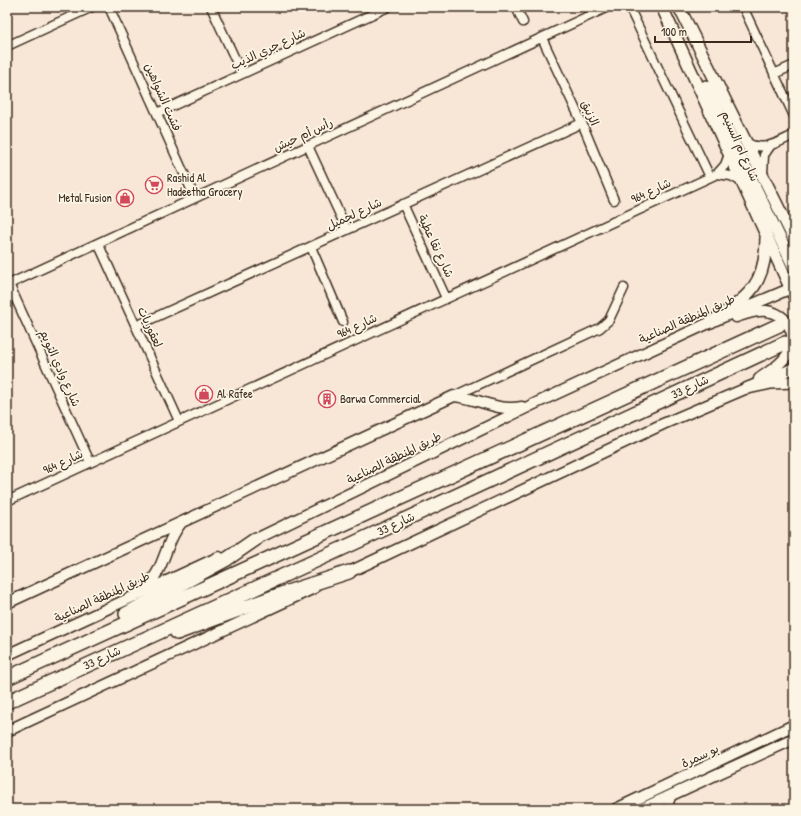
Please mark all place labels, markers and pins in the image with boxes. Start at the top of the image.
place label: Rashid Al Hadeetha Grocery [167,169,243,200]
supermarket icon: Rashid Al Hadeetha Grocery [144,175,164,195]
shop icon: Metal Fusion [115,188,135,208]
place label: Metal Fusion [58,189,112,206]
shop icon: Al Rafee [194,384,214,404]
place label: Al Rafee [217,385,253,402]
building icon: Barwa Commercial [317,389,337,409]
place label: Barwa Commercial [340,390,422,407]

